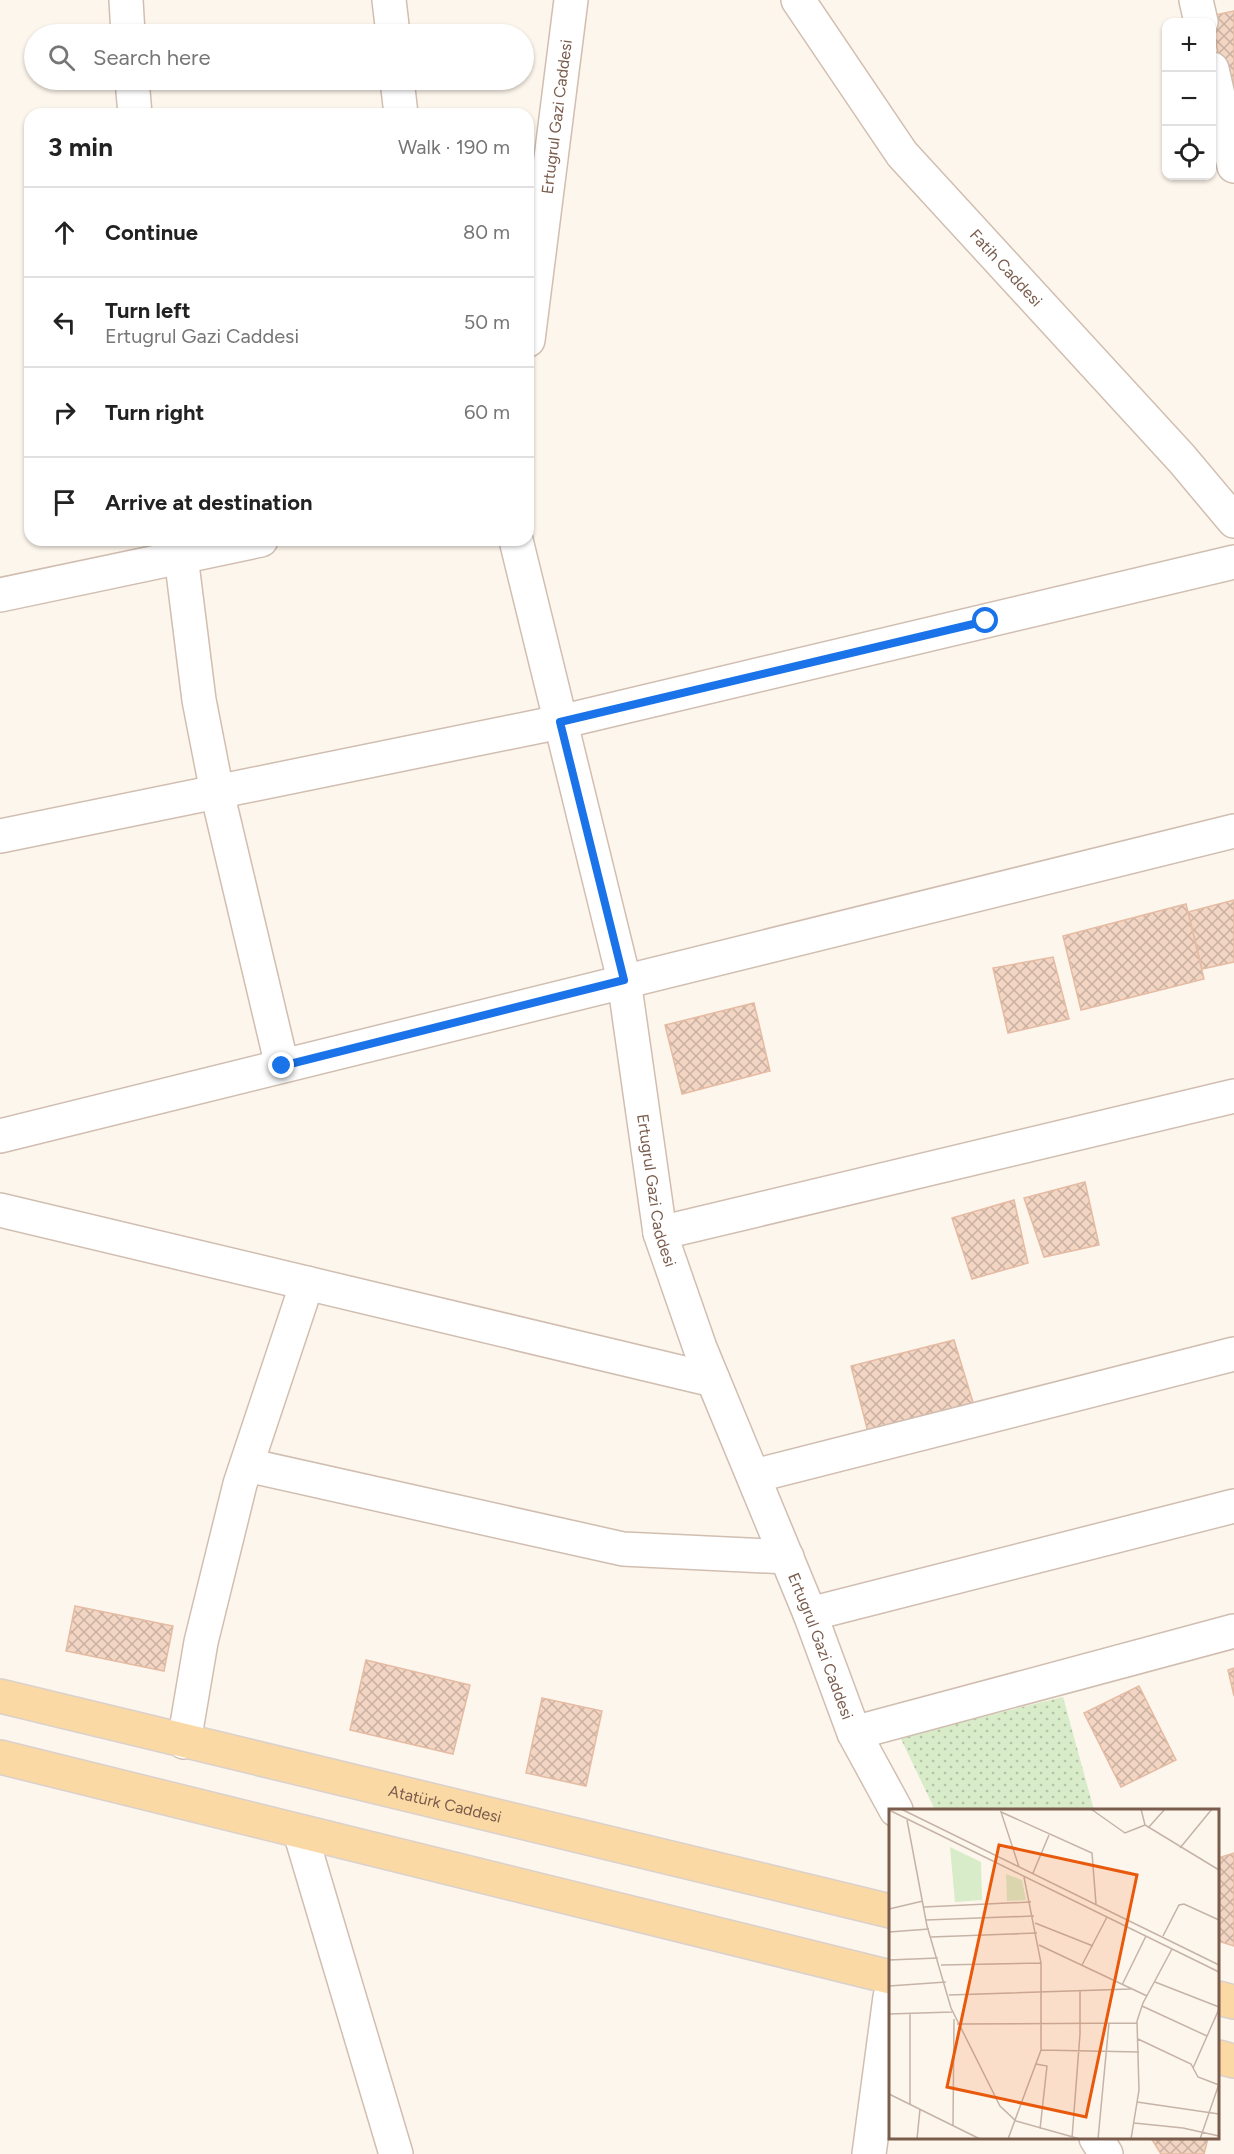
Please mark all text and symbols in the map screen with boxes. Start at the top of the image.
map controls [1162,18,1216,180]
button: + [1162,18,1216,72]
search box [24,24,534,90]
street label: Ertugrul Gazi Caddesi [537,38,575,195]
icon: search [45,41,78,74]
text: Search here [93,44,211,71]
button: − [1162,72,1216,126]
button: locate [1162,126,1216,180]
text: 3 min [48,131,113,163]
text: Walk · 190 m [398,135,510,159]
icon: ahead [48,216,81,249]
text: Continue [105,219,198,246]
text: 80 m [463,220,510,244]
street label: Fatih Caddesi [966,225,1046,310]
text: Turn left [105,297,191,324]
icon: left [48,306,81,339]
text: 50 m [464,310,510,334]
text: Ertugrul Gazi Caddesi [105,324,299,348]
icon: right [48,396,81,429]
text: Turn right [105,399,204,426]
text: 60 m [464,400,510,424]
icon: arrive [48,486,81,519]
text: Arrive at destination [105,489,313,516]
route start [972,607,998,633]
route end [268,1052,294,1078]
street label: Ertugrul Gazi Caddesi [634,1113,681,1269]
street label: Ertugrul Gazi Caddesi [784,1570,858,1722]
street label: Atatürk Caddesi [387,1781,504,1826]
inset map [889,1809,1219,2139]

